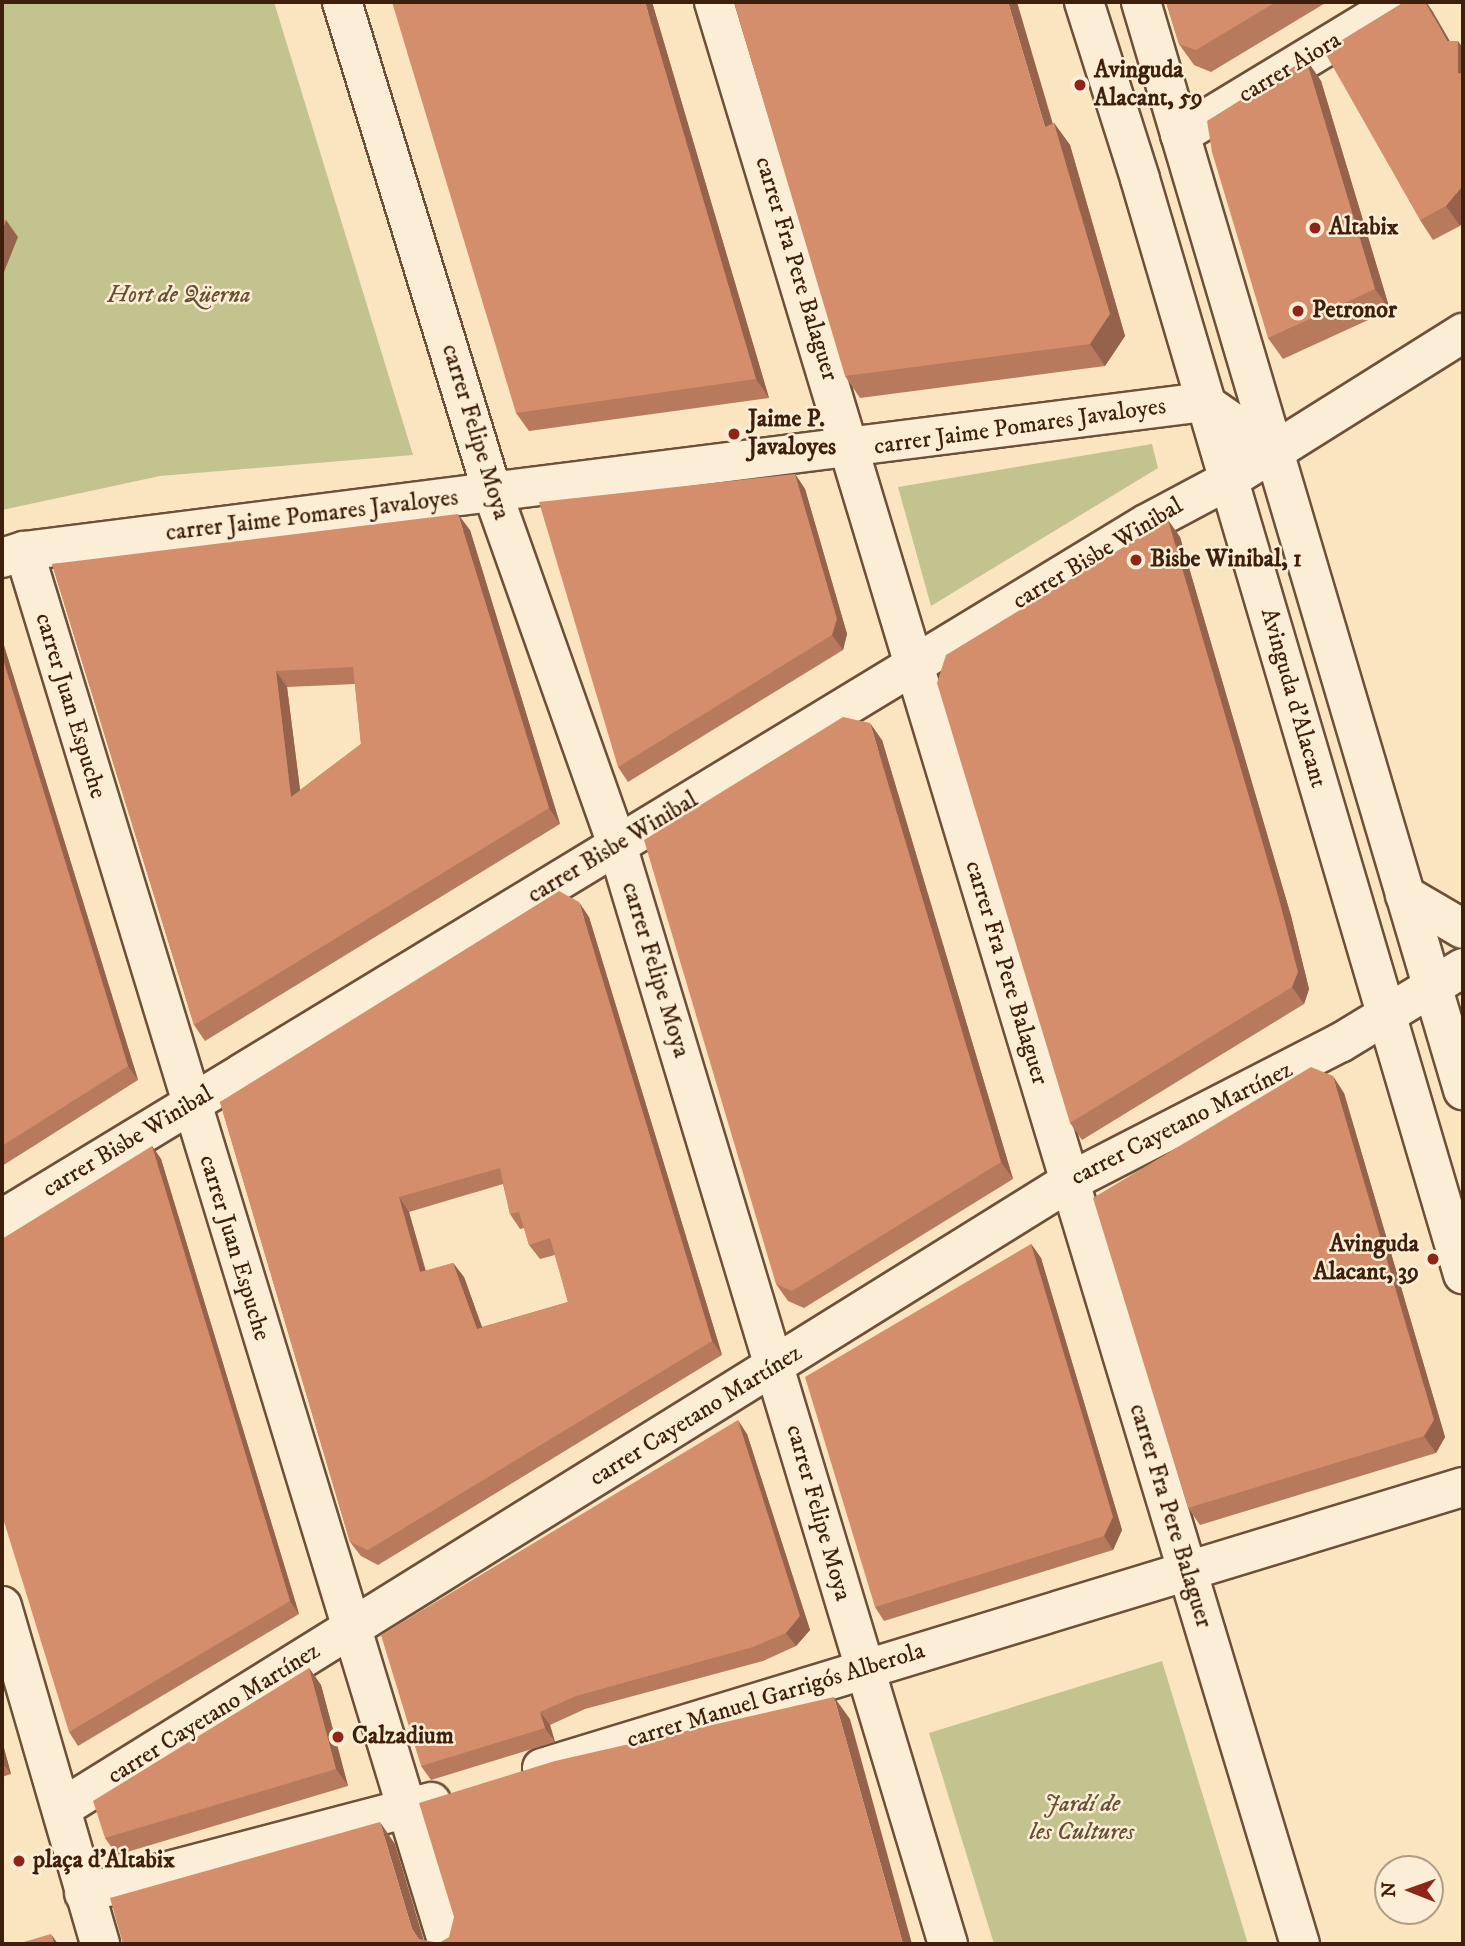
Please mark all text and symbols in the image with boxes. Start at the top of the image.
street label: carrer Aiora [1233,26,1347,110]
place label: Avinguda Alacant, 59 [1094,57,1203,113]
marker: Avinguda Alacant, 59 [1072,77,1088,93]
street label: carrer Fra Pere Balaguer [748,154,844,384]
place label: Altabix [1329,214,1398,242]
marker: Altabix [1307,220,1323,236]
park label: Hort de Qüerna [107,282,251,310]
place label: Petronor [1312,297,1397,325]
marker: Petronor [1290,303,1306,319]
street label: carrer Felipe Moya [435,341,515,523]
street label: carrer Jaime Pomares Javaloyes [872,392,1168,462]
place label: Jaime P. Javaloyes [748,406,836,462]
marker: Jaime P. Javaloyes [726,426,742,442]
street label: carrer Jaime Pomares Javaloyes [164,484,460,548]
street label: carrer Bisbe Winibal [1008,492,1188,616]
place label: Bisbe Winibal, 1 [1150,546,1302,574]
marker: Bisbe Winibal, 1 [1128,552,1144,568]
street label: Avinguda d'Alacant [1254,605,1332,791]
street label: carrer Juan Espuche [28,610,112,802]
street label: carrer Bisbe Winibal [523,786,703,910]
street label: carrer Fra Pere Balaguer [958,858,1054,1088]
street label: carrer Felipe Moya [615,879,695,1061]
street label: carrer Cayetano Martínez [1066,1056,1298,1192]
street label: carrer Bisbe Winibal [38,1080,218,1204]
street label: carrer Juan Espuche [192,1152,276,1344]
place label: Avinguda Alacant, 39 [1313,1231,1419,1287]
marker: Avinguda Alacant, 39 [1425,1251,1441,1267]
street label: carrer Cayetano Martínez [585,1339,807,1493]
street label: carrer Fra Pere Balaguer [1122,1401,1218,1631]
street label: carrer Felipe Moya [779,1422,857,1604]
street label: carrer Cayetano Martínez [103,1637,325,1791]
street label: carrer Manuel Garrigós Alberola [624,1637,928,1755]
place label: Calzadium [352,1723,454,1751]
marker: Calzadium [330,1729,346,1745]
park label: Jardí de les Cultures [1030,1791,1134,1847]
place label: plaça d'Altabix [33,1847,175,1875]
marker: plaça d'Altabix [11,1853,27,1869]
north arrow [1374,1855,1444,1925]
text: N [1378,1882,1401,1898]

